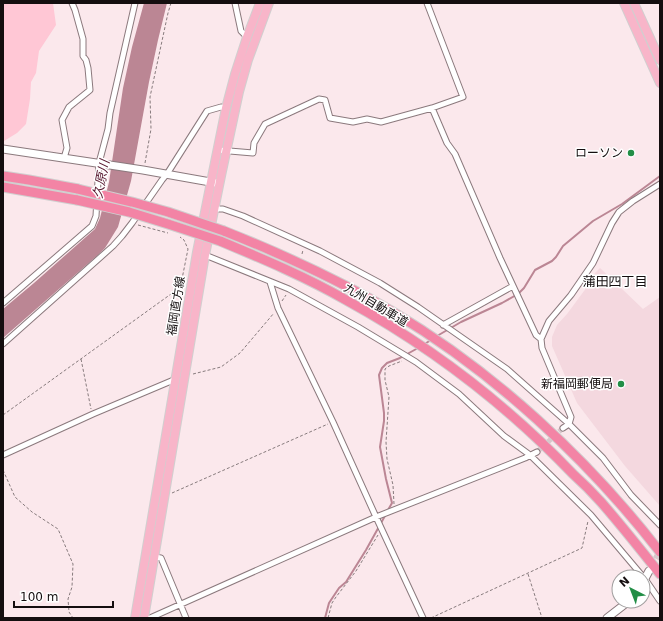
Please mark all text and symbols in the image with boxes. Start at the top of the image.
place label: ローソン [575,146,623,160]
marker: ローソン [626,148,636,158]
water label: 久原川 [90,156,112,200]
district label: 蒲田四丁目 [582,274,648,289]
street label: 福岡直方線 [164,275,188,337]
street label: 九州自動車道 [342,280,410,330]
place label: 新福岡郵便局 [541,377,613,391]
marker: 新福岡郵便局 [616,379,626,389]
north arrow [611,569,651,609]
text: N [617,574,632,590]
scale bar [14,583,113,609]
text: 100 m [20,590,58,604]

